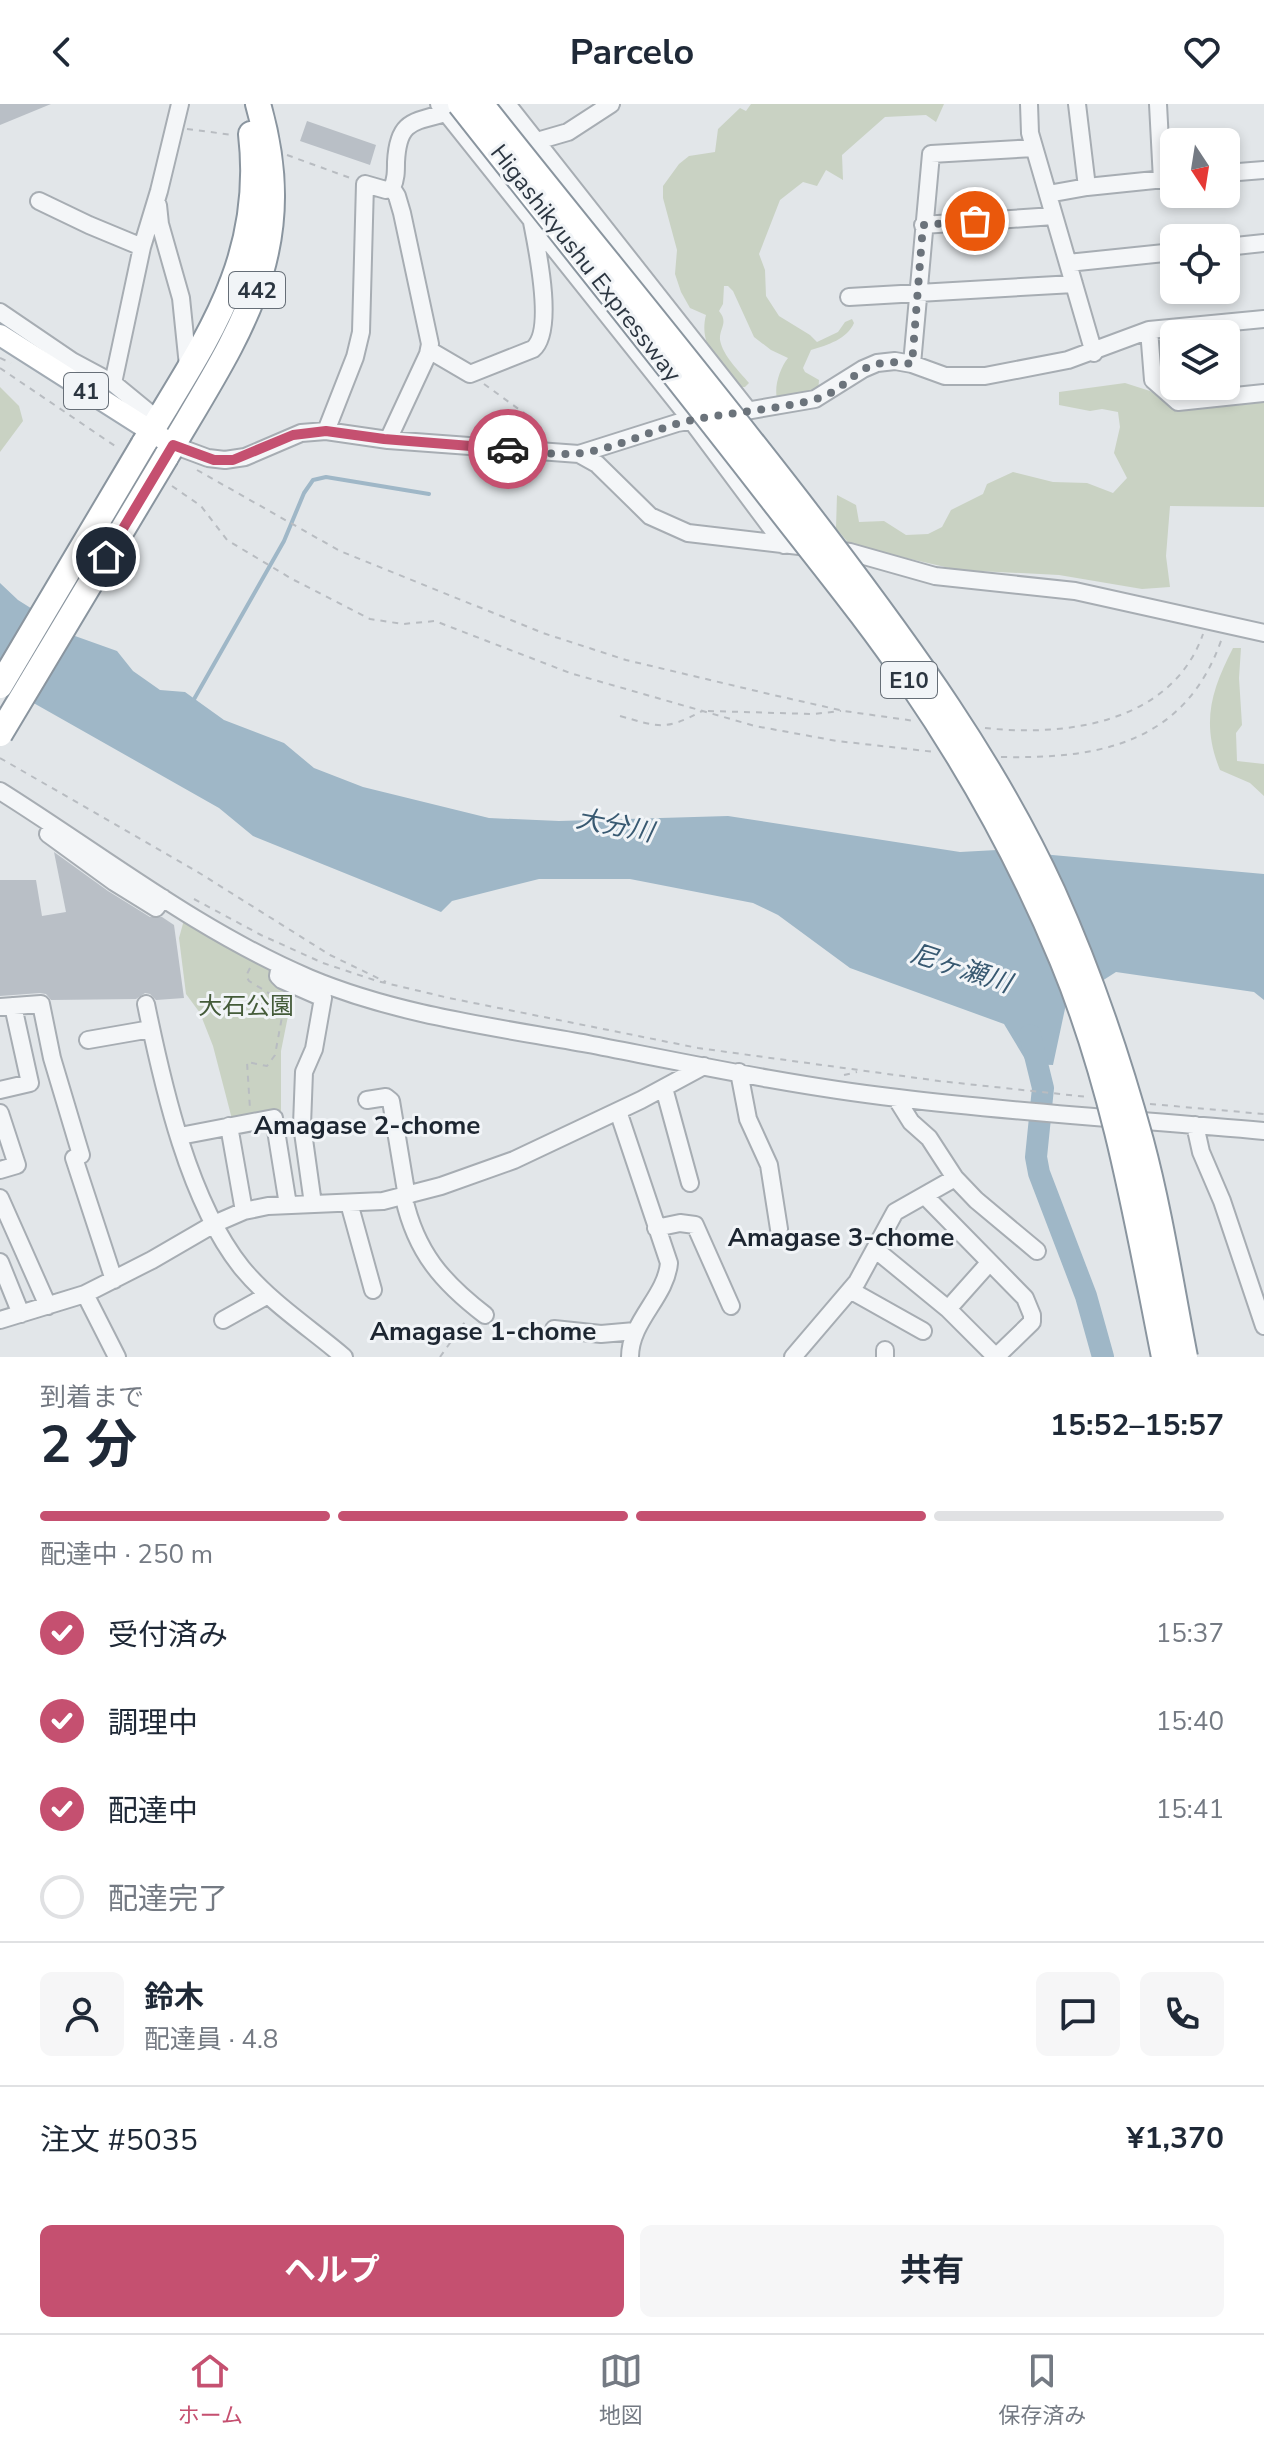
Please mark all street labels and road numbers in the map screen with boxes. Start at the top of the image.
street label: Higashikyushu Expressway [483,138,689,389]
road number: 442 [229,272,285,308]
road number: 41 [64,373,108,409]
road number: E10 [881,662,937,698]

